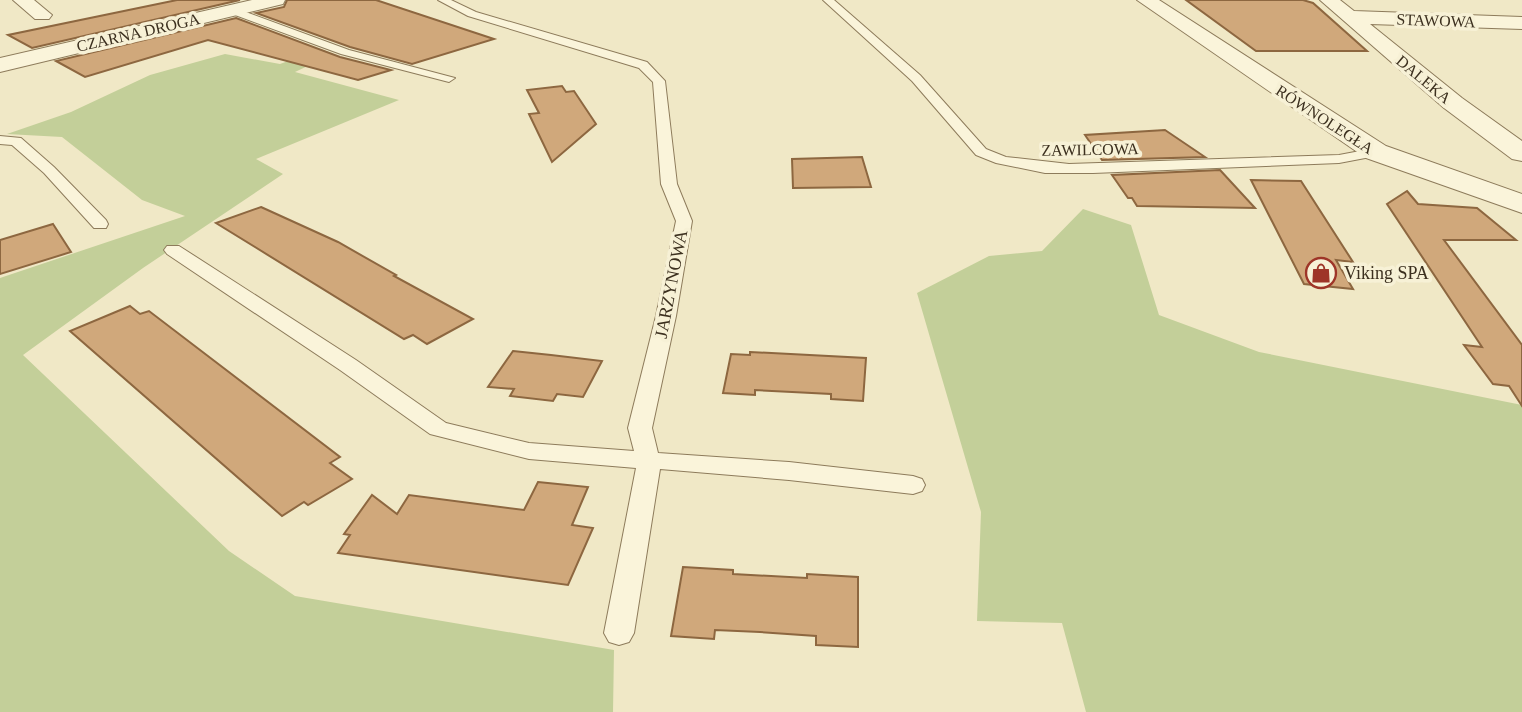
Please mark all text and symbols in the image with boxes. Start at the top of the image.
street label: CZARNA DROGA [75,10,202,55]
street label: STAWOWA [1396,11,1476,30]
street label: DALEKA [1393,52,1455,107]
street label: RÓWNOLEGŁA [1273,81,1378,158]
street label: ZAWILCOWA [1041,140,1139,159]
street label: JARZYNOWA [651,228,691,340]
shop icon: Viking SPA [1304,256,1338,290]
place label: Viking SPA [1344,263,1429,283]

